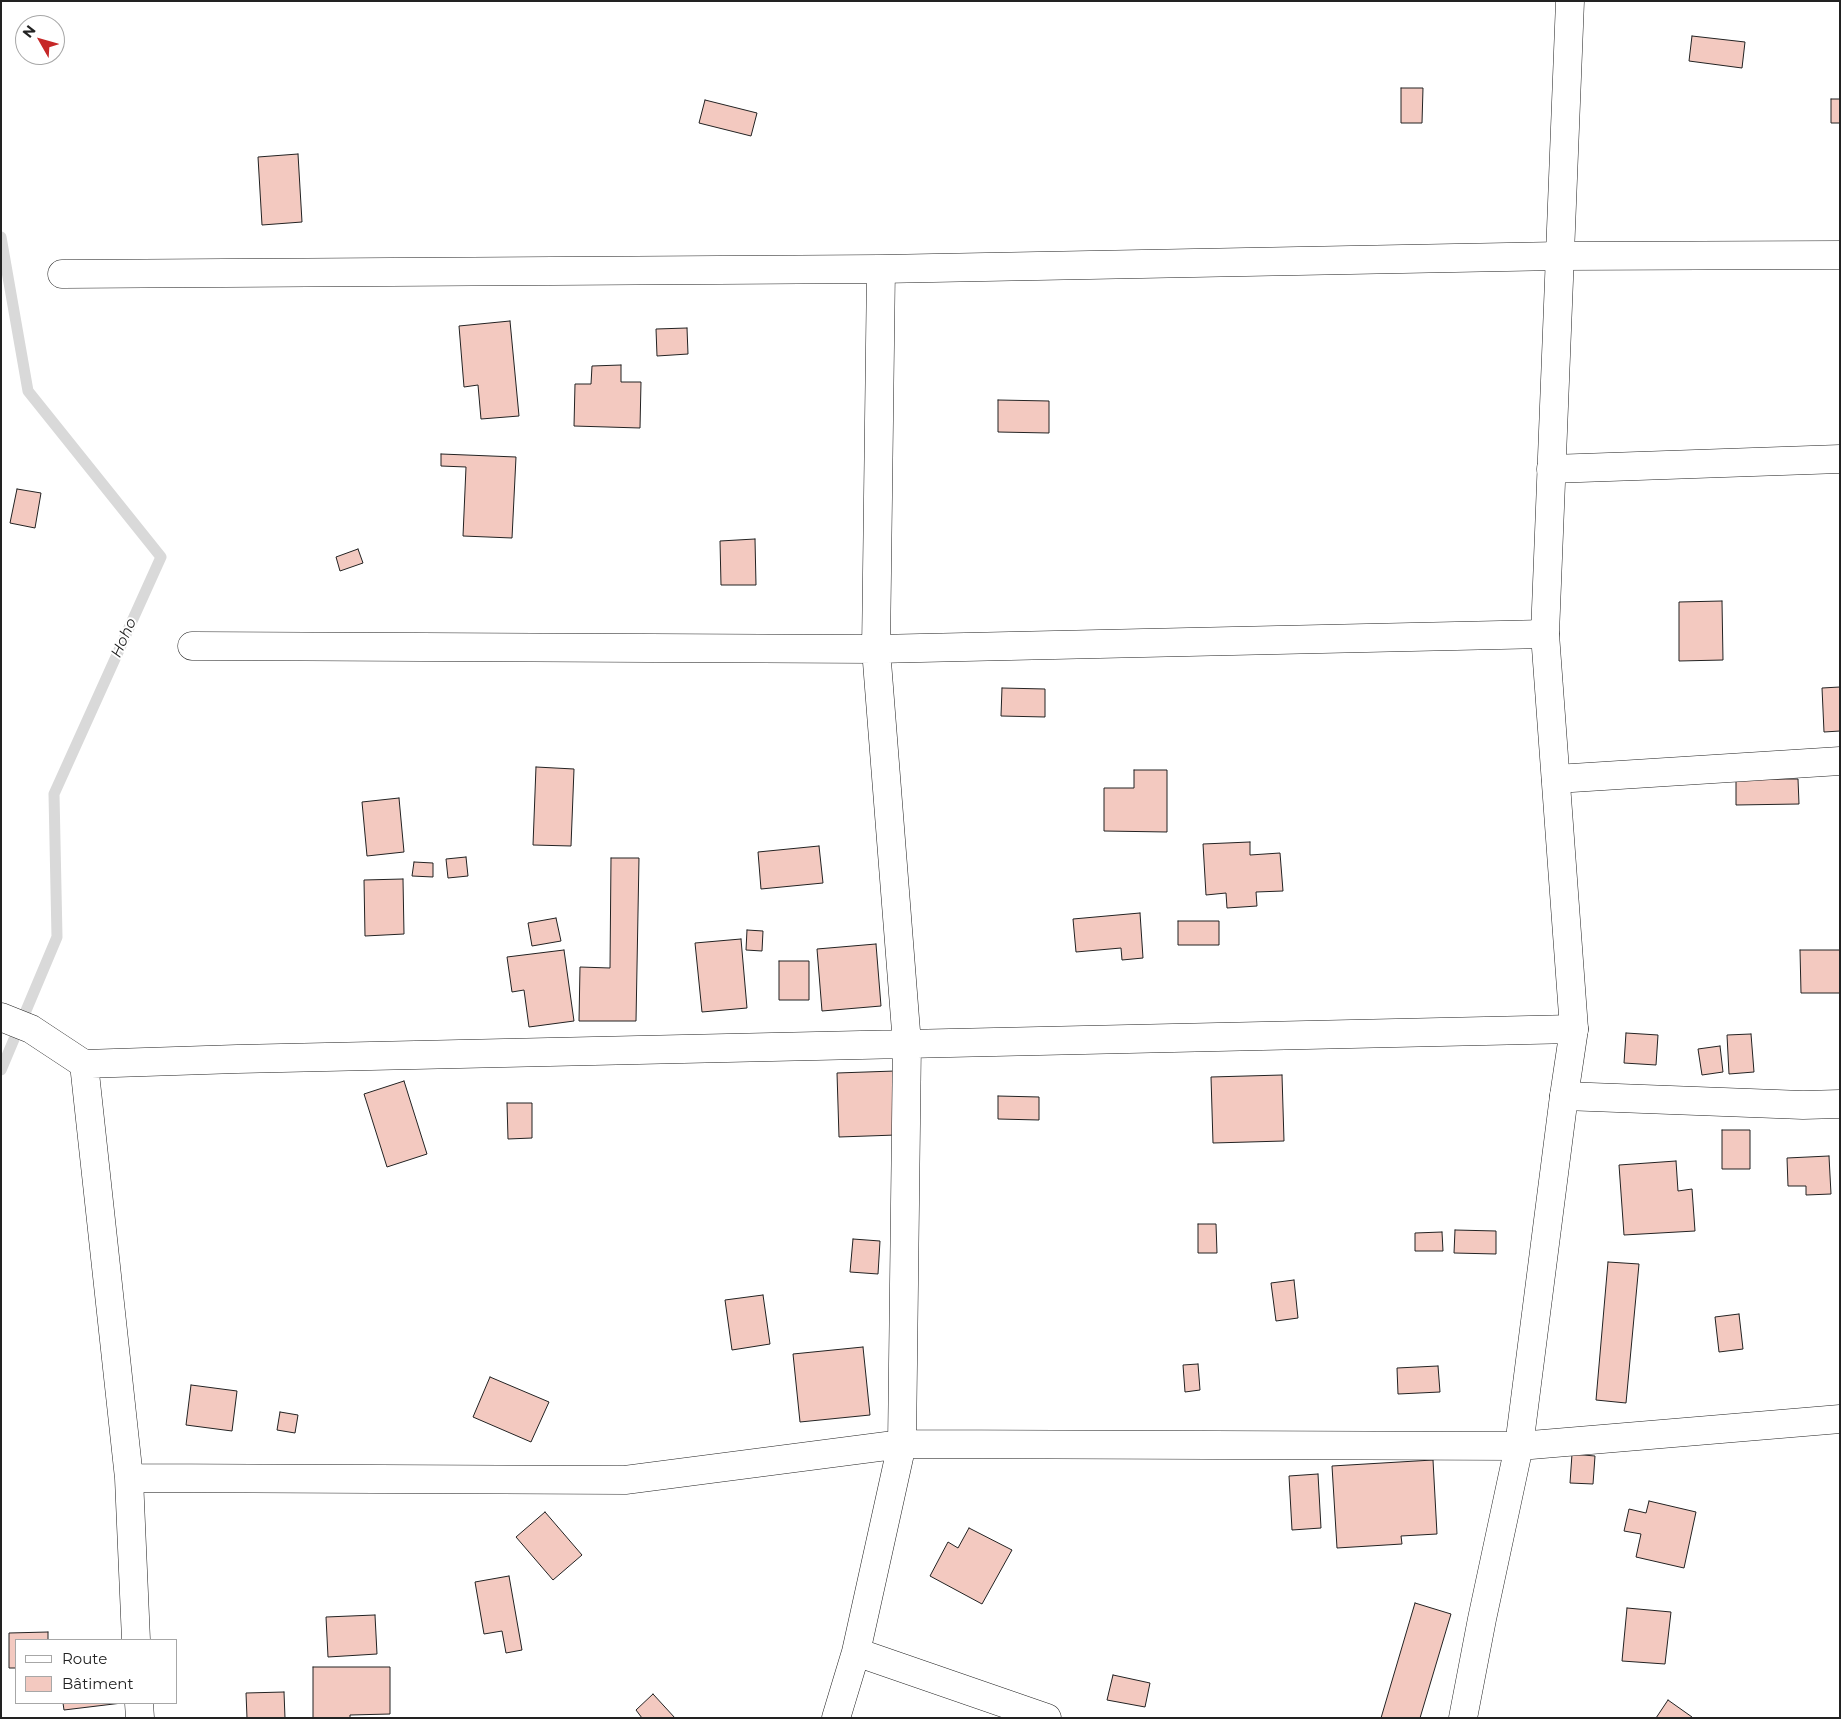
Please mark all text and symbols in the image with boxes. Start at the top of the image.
north arrow [15,15,65,65]
text: N [18,21,40,41]
water label: Hoho [107,616,141,660]
legend [15,1639,178,1704]
text: Route [62,1649,107,1668]
text: Bâtiment [62,1674,134,1693]

